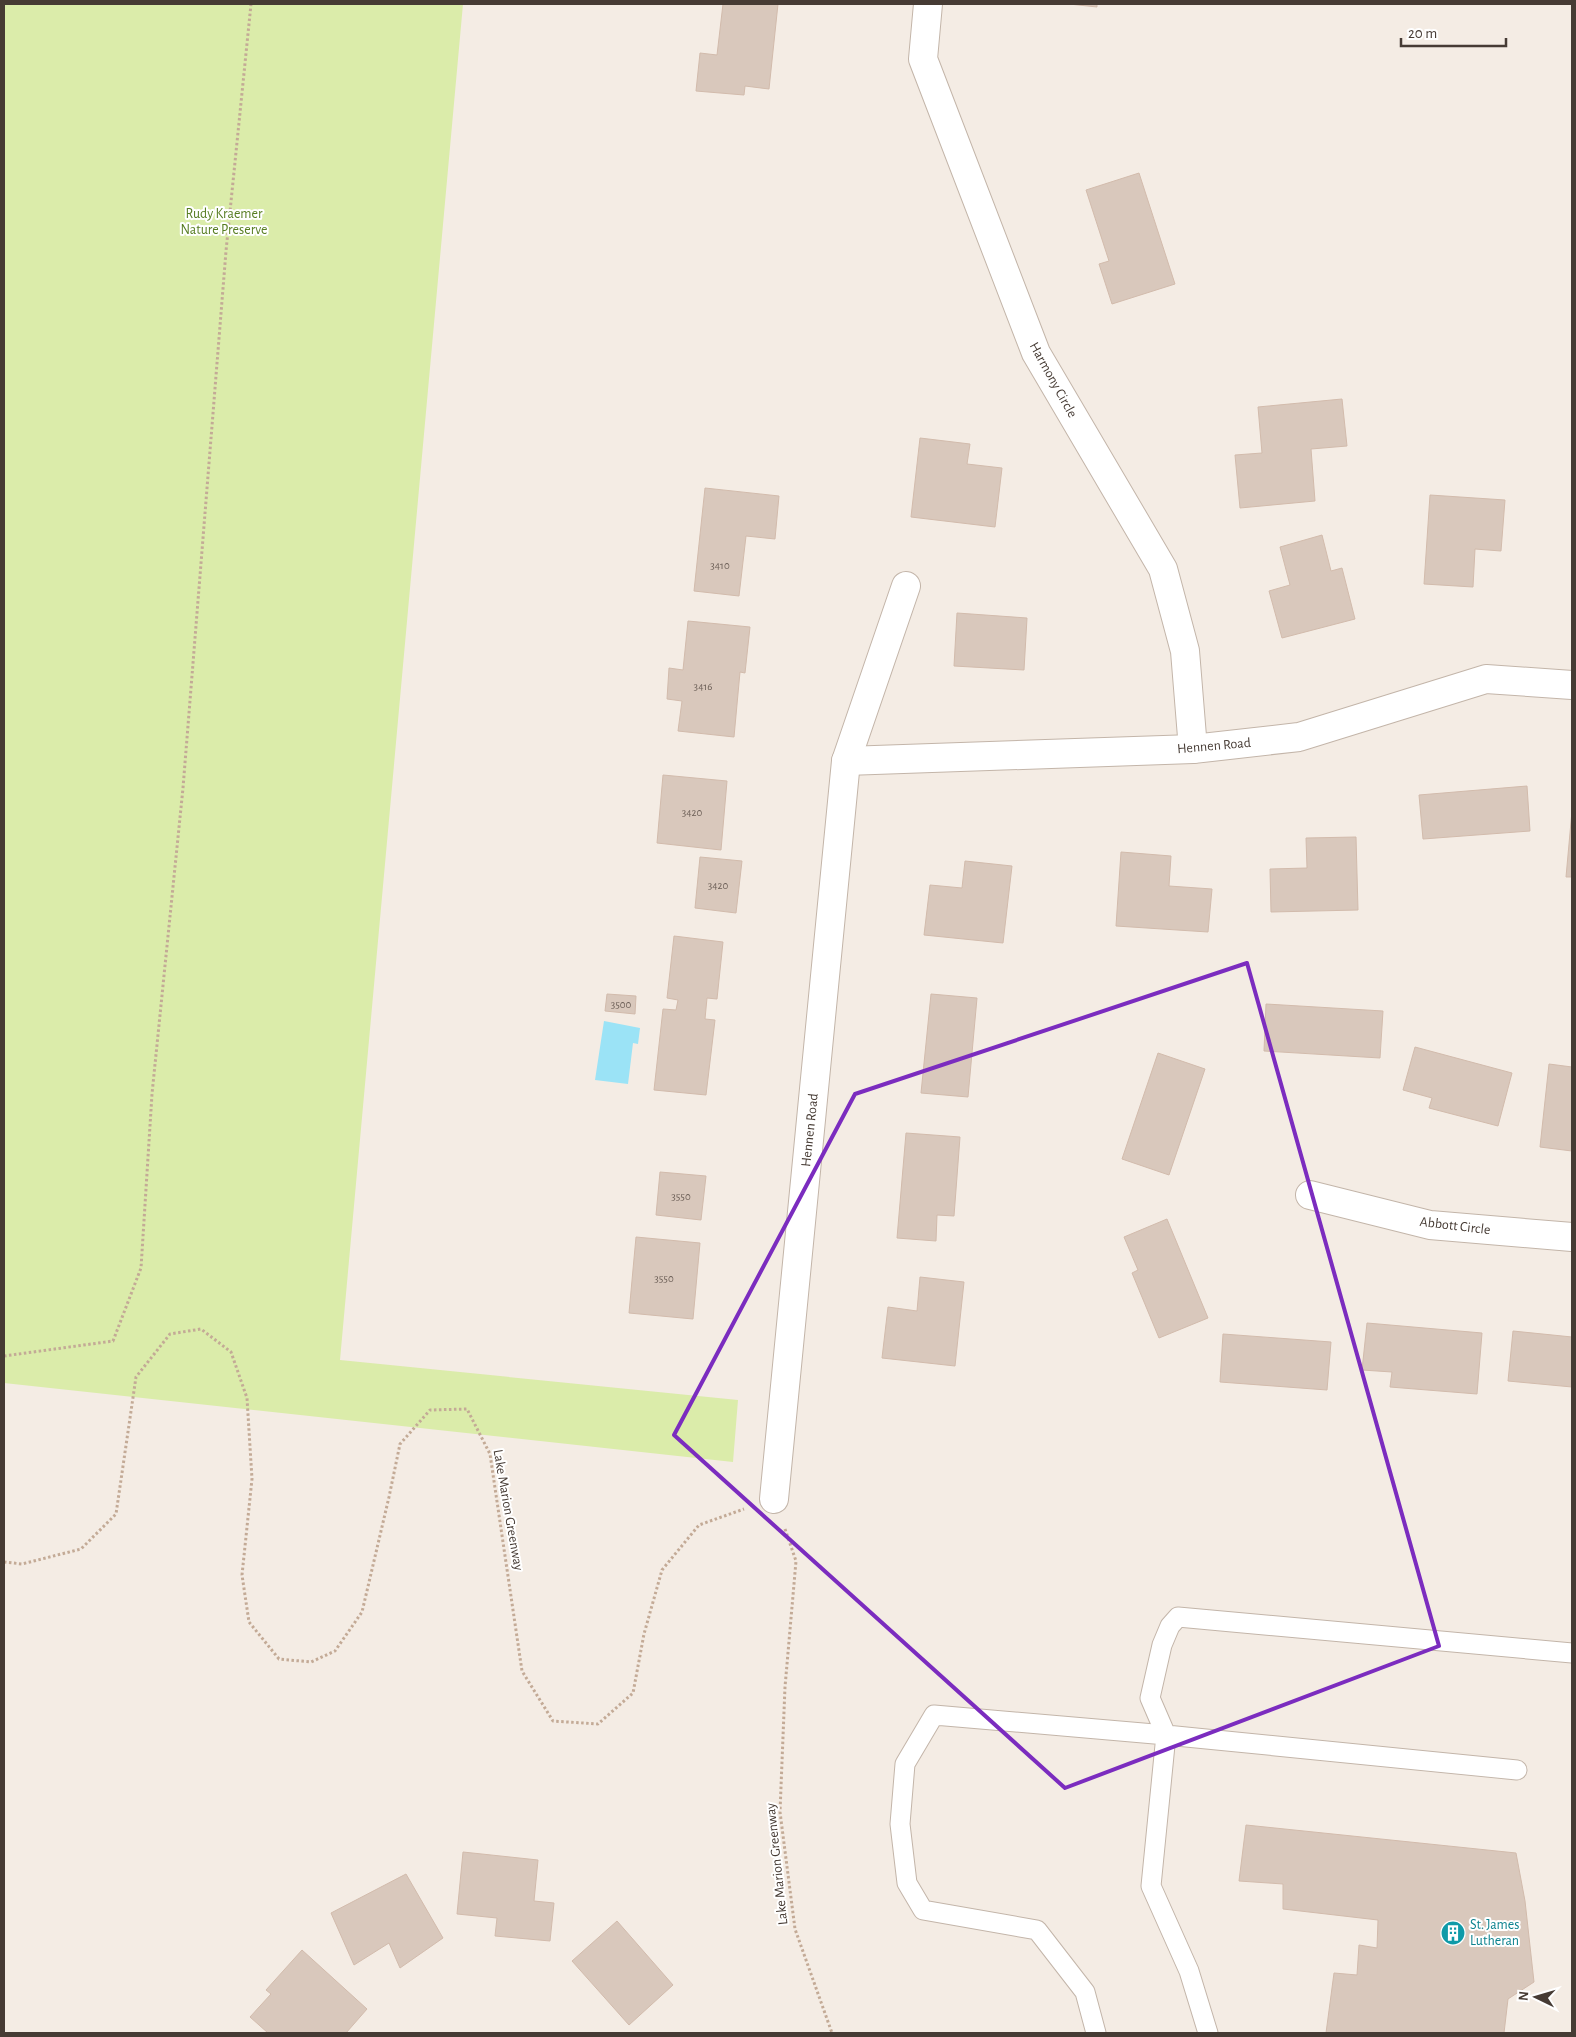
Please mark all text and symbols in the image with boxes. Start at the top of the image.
scale bar [1401,15,1506,47]
text: 20 m [1408,26,1437,41]
park label: Rudy Kraemer Nature Preserve [180,207,268,237]
street label: Harmony Circle [1027,340,1079,420]
house number: 3410 [710,560,730,571]
house number: 3416 [694,681,712,692]
street label: Hennen Road [1177,736,1251,756]
house number: 3420 [682,807,703,818]
house number: 3420 [708,880,729,891]
house number: 3500 [611,999,632,1010]
street label: Hennen Road [799,1093,821,1167]
house number: 3550 [671,1191,691,1202]
street label: Abbott Circle [1419,1215,1491,1237]
house number: 3550 [654,1273,674,1284]
street label: Lake Marion Greenway [490,1448,526,1572]
street label: Lake Marion Greenway [764,1802,790,1926]
place label: St. James Lutheran [1470,1918,1519,1948]
building icon: St. James Lutheran [1440,1920,1466,1946]
north arrow [1511,1972,1561,2022]
text: N [1517,1990,1531,2001]

